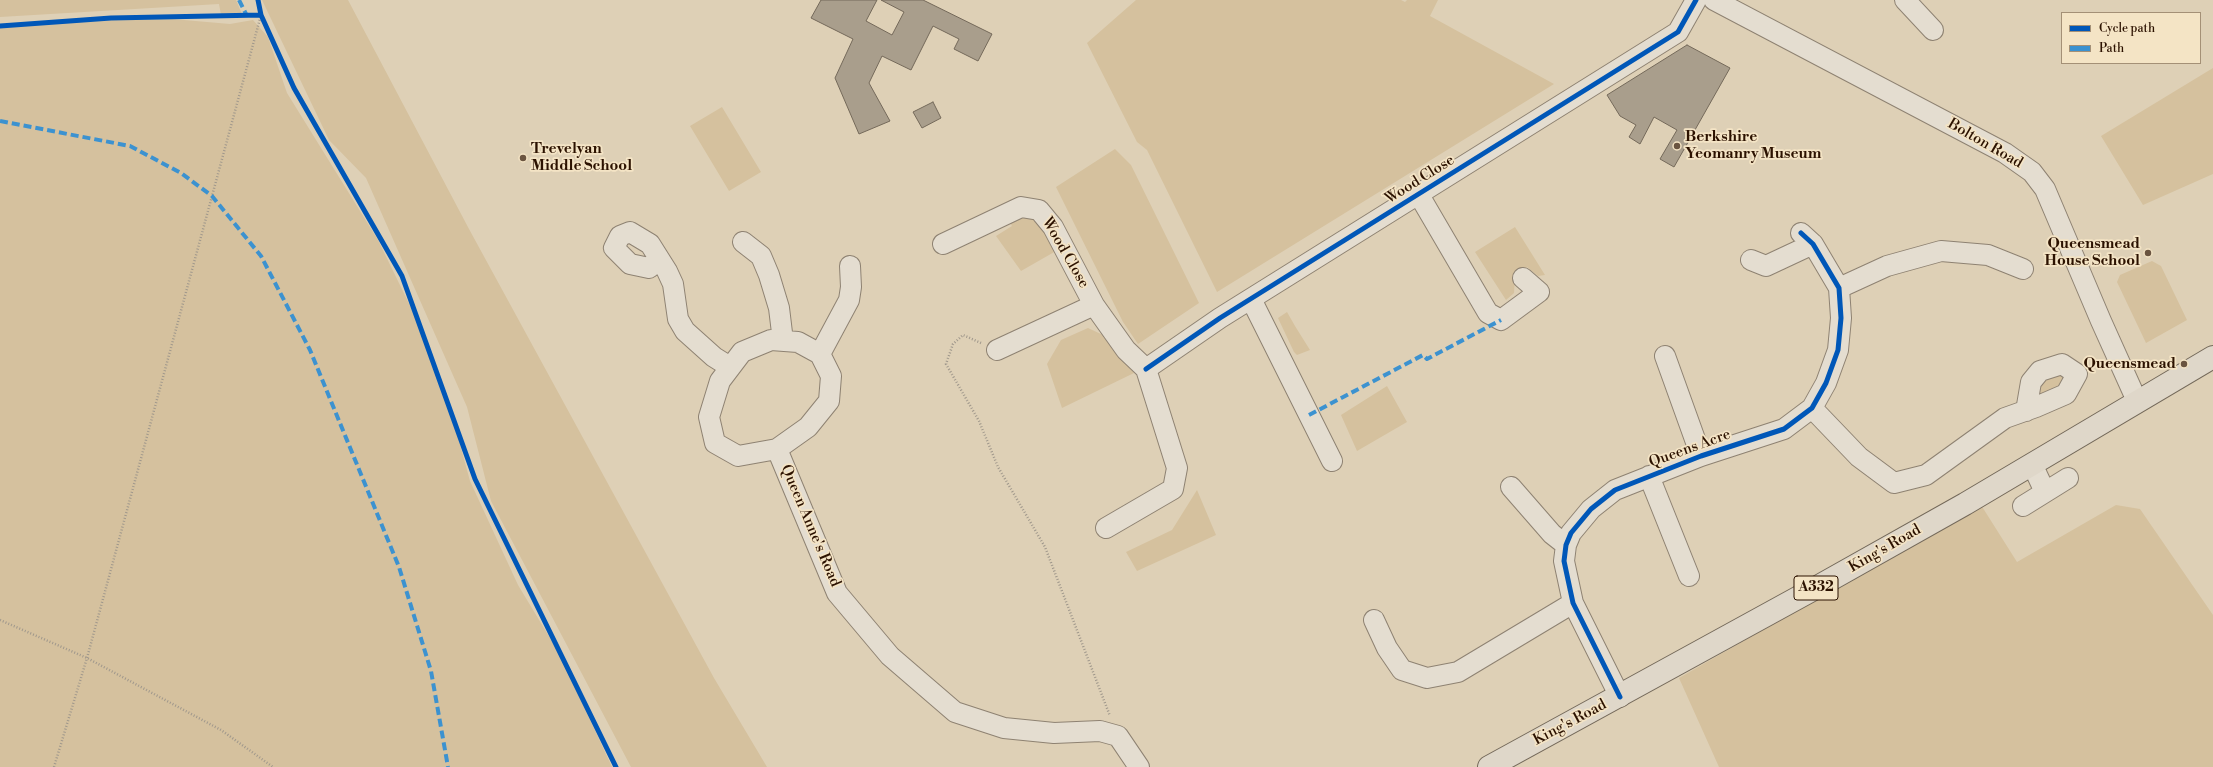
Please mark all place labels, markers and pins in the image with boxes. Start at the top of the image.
place label: Berkshire Yeomanry Museum [1685,128,1821,163]
place label: Trevelyan Middle School [531,140,632,175]
marker: Berkshire Yeomanry Museum [1672,141,1682,151]
marker: Trevelyan Middle School [518,153,528,163]
place label: Queensmead House School [2045,235,2140,270]
marker: Queensmead House School [2143,248,2153,258]
place label: Queensmead [2083,355,2176,373]
marker: Queensmead [2179,359,2189,369]

